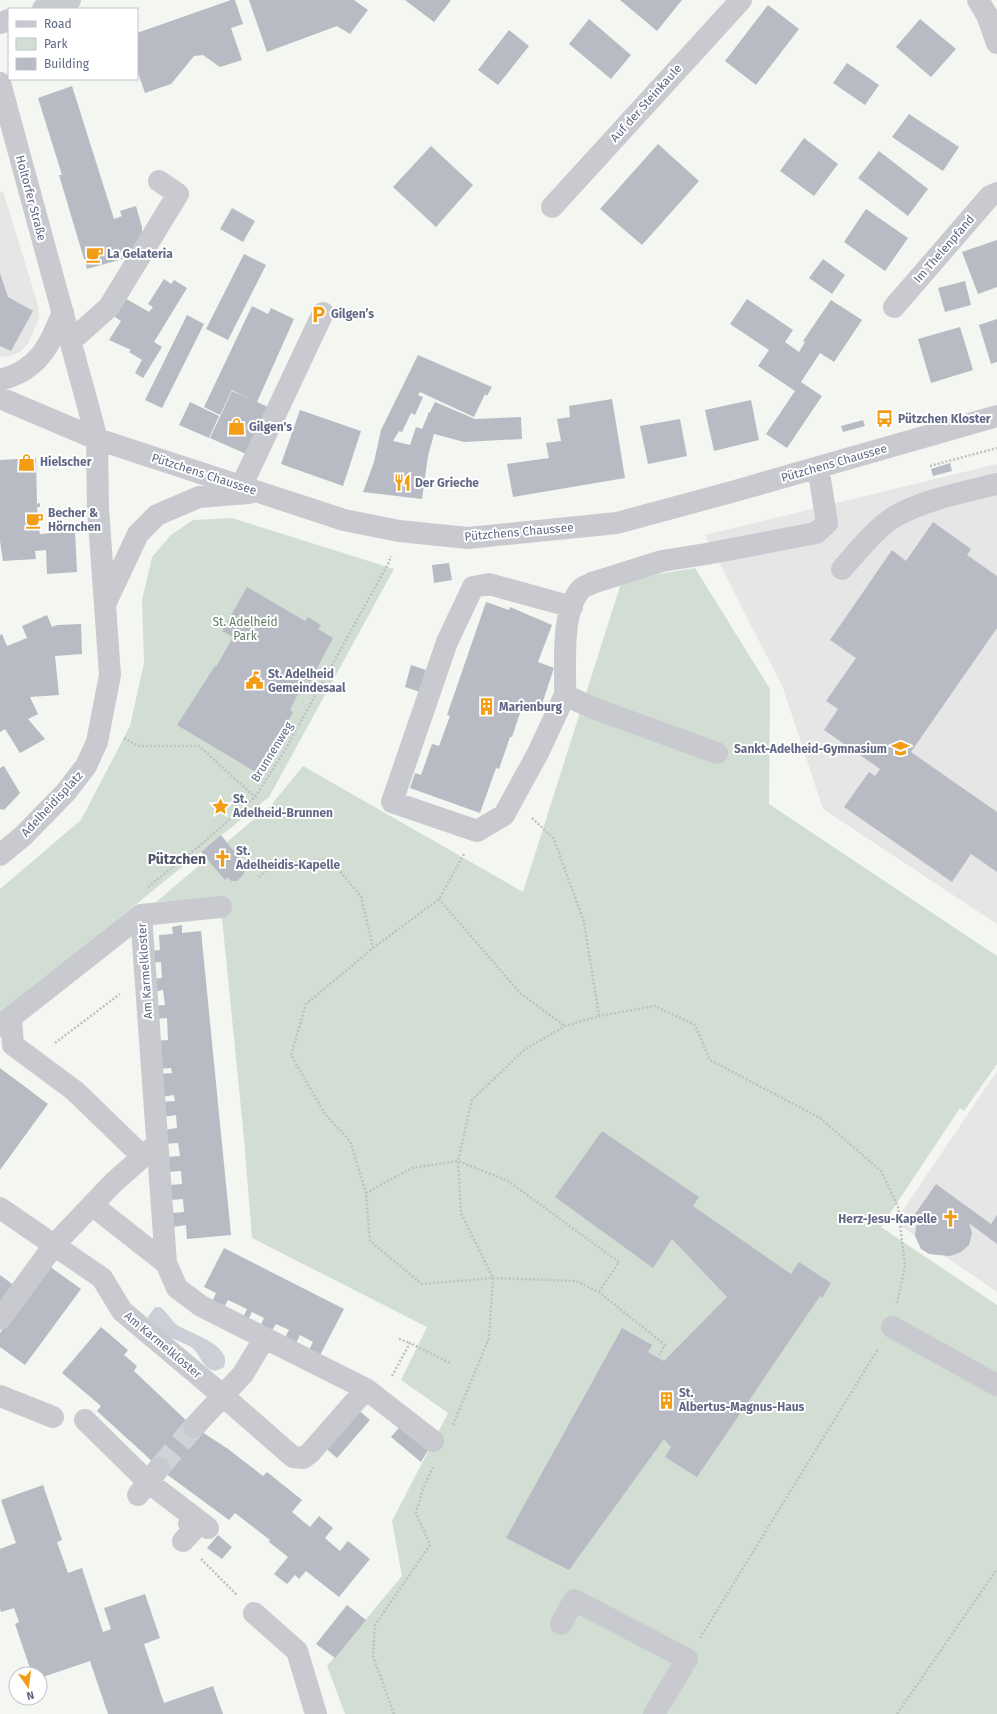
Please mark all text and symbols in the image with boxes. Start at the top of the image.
legend [8,8,138,80]
text: Road [44,17,72,31]
text: Park [44,37,68,51]
text: Building [44,57,90,71]
street label: Auf der Steinkaule [607,61,685,145]
street label: Holtorfer Straße [13,154,49,242]
street label: Im Thelenpfand [911,212,977,286]
cafe icon: La Gelateria [84,244,104,264]
place label: La Gelateria [107,247,173,261]
parking icon: Gilgen’s [308,304,328,324]
place label: Gilgen’s [331,307,374,321]
bus stop icon: Pützchen Kloster [875,409,895,429]
place label: Pützchen Kloster [898,412,991,426]
shop icon: Gilgen's [226,417,246,437]
place label: Gilgen's [249,420,292,434]
street label: Pützchens Chaussee [779,441,889,485]
street label: Pützchens Chaussee [150,450,258,498]
shop icon: Hielscher [17,452,37,472]
place label: Hielscher [40,455,92,469]
restaurant icon: Der Grieche [392,473,412,493]
place label: Der Grieche [415,476,479,490]
place label: Becher & Hörnchen [48,506,101,534]
cafe icon: Becher & Hörnchen [25,510,45,530]
street label: Pützchens Chaussee [464,520,574,544]
park label: St. Adelheid Park [212,615,278,643]
place label: St. Adelheid Gemeindesaal [268,667,346,695]
public building icon: St. Adelheid Gemeindesaal [245,671,265,691]
building icon: Marienburg [476,697,496,717]
place label: Marienburg [499,700,562,714]
street label: Brunnenweg [248,719,296,785]
school or university icon: Sankt-Adelheid-Gymnasium [890,739,910,759]
place label: Sankt-Adelheid-Gymnasium [734,742,887,756]
street label: Adelheidisplatz [18,769,86,839]
place label: St. Adelheid-Brunnen [232,792,333,820]
place icon: St. Adelheid-Brunnen [210,796,230,816]
place label: St. Adelheidis-Kapelle [235,844,340,872]
church icon: St. Adelheidis-Kapelle [213,848,233,868]
district label: Pützchen [148,851,206,868]
street label: Am Karmelkloster [135,922,155,1020]
church icon: Herz-Jesu-Kapelle [940,1209,960,1229]
place label: Herz-Jesu-Kapelle [838,1212,937,1226]
street label: Am Karmelkloster [122,1309,205,1382]
place label: St. Albertus-Magnus-Haus [678,1386,805,1414]
building icon: St. Albertus-Magnus-Haus [656,1390,676,1410]
north arrow [8,1666,48,1706]
text: N [25,1688,35,1702]

